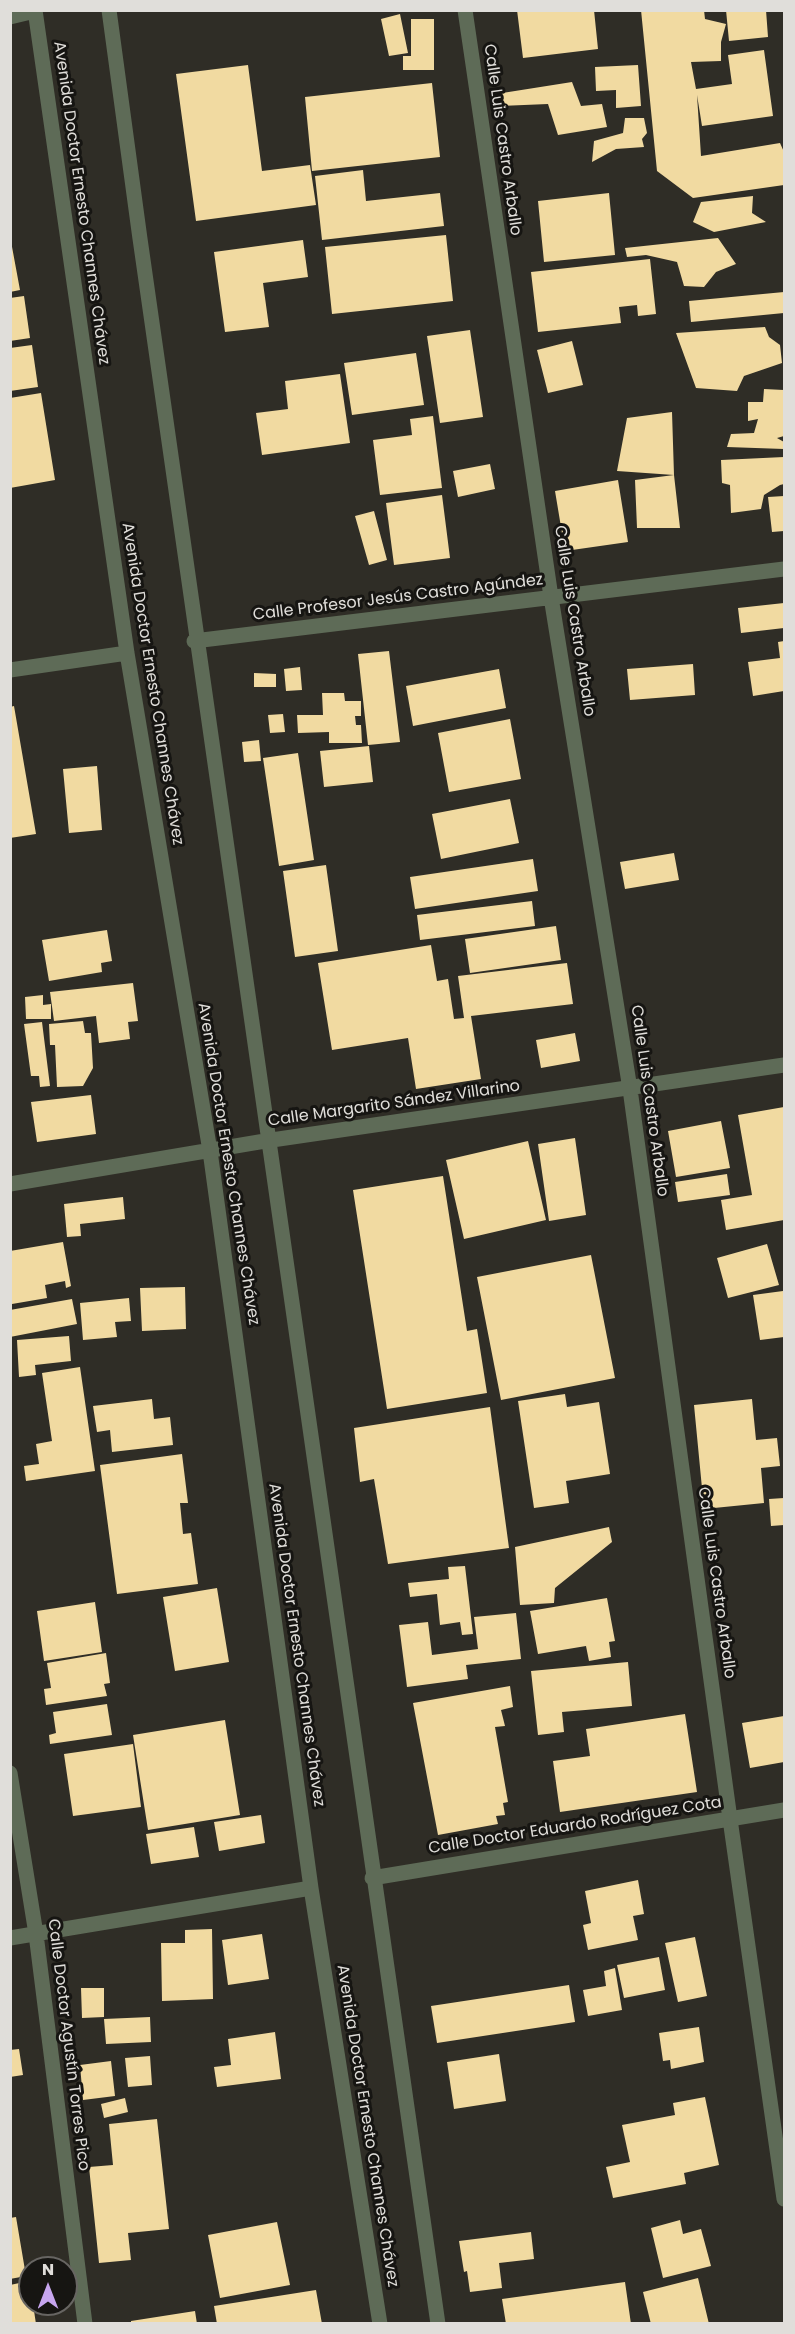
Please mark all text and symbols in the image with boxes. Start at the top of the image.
street label: Avenida Doctor Ernesto Channes Chávez [49,40,113,366]
street label: Calle Luis Castro Arballo [479,43,525,237]
street label: Avenida Doctor Ernesto Channes Chávez [117,521,187,847]
street label: Calle Luis Castro Arballo [549,524,599,718]
street label: Calle Profesor Jesús Castro Agúndez [252,571,544,625]
street label: Avenida Doctor Ernesto Channes Chávez [193,1001,263,1327]
street label: Calle Luis Castro Arballo [626,1004,672,1198]
street label: Calle Margarito Sández Villarino [267,1077,521,1131]
street label: Avenida Doctor Ernesto Channes Chávez [264,1482,328,1808]
street label: Calle Luis Castro Arballo [693,1486,739,1680]
street label: Calle Doctor Eduardo Rodríguez Cota [427,1793,723,1859]
street label: Calle Doctor Agustín Torres Pico [43,1918,93,2172]
street label: Avenida Doctor Ernesto Channes Chávez [332,1963,402,2289]
north arrow [18,2256,78,2316]
text: N [42,2258,54,2281]

